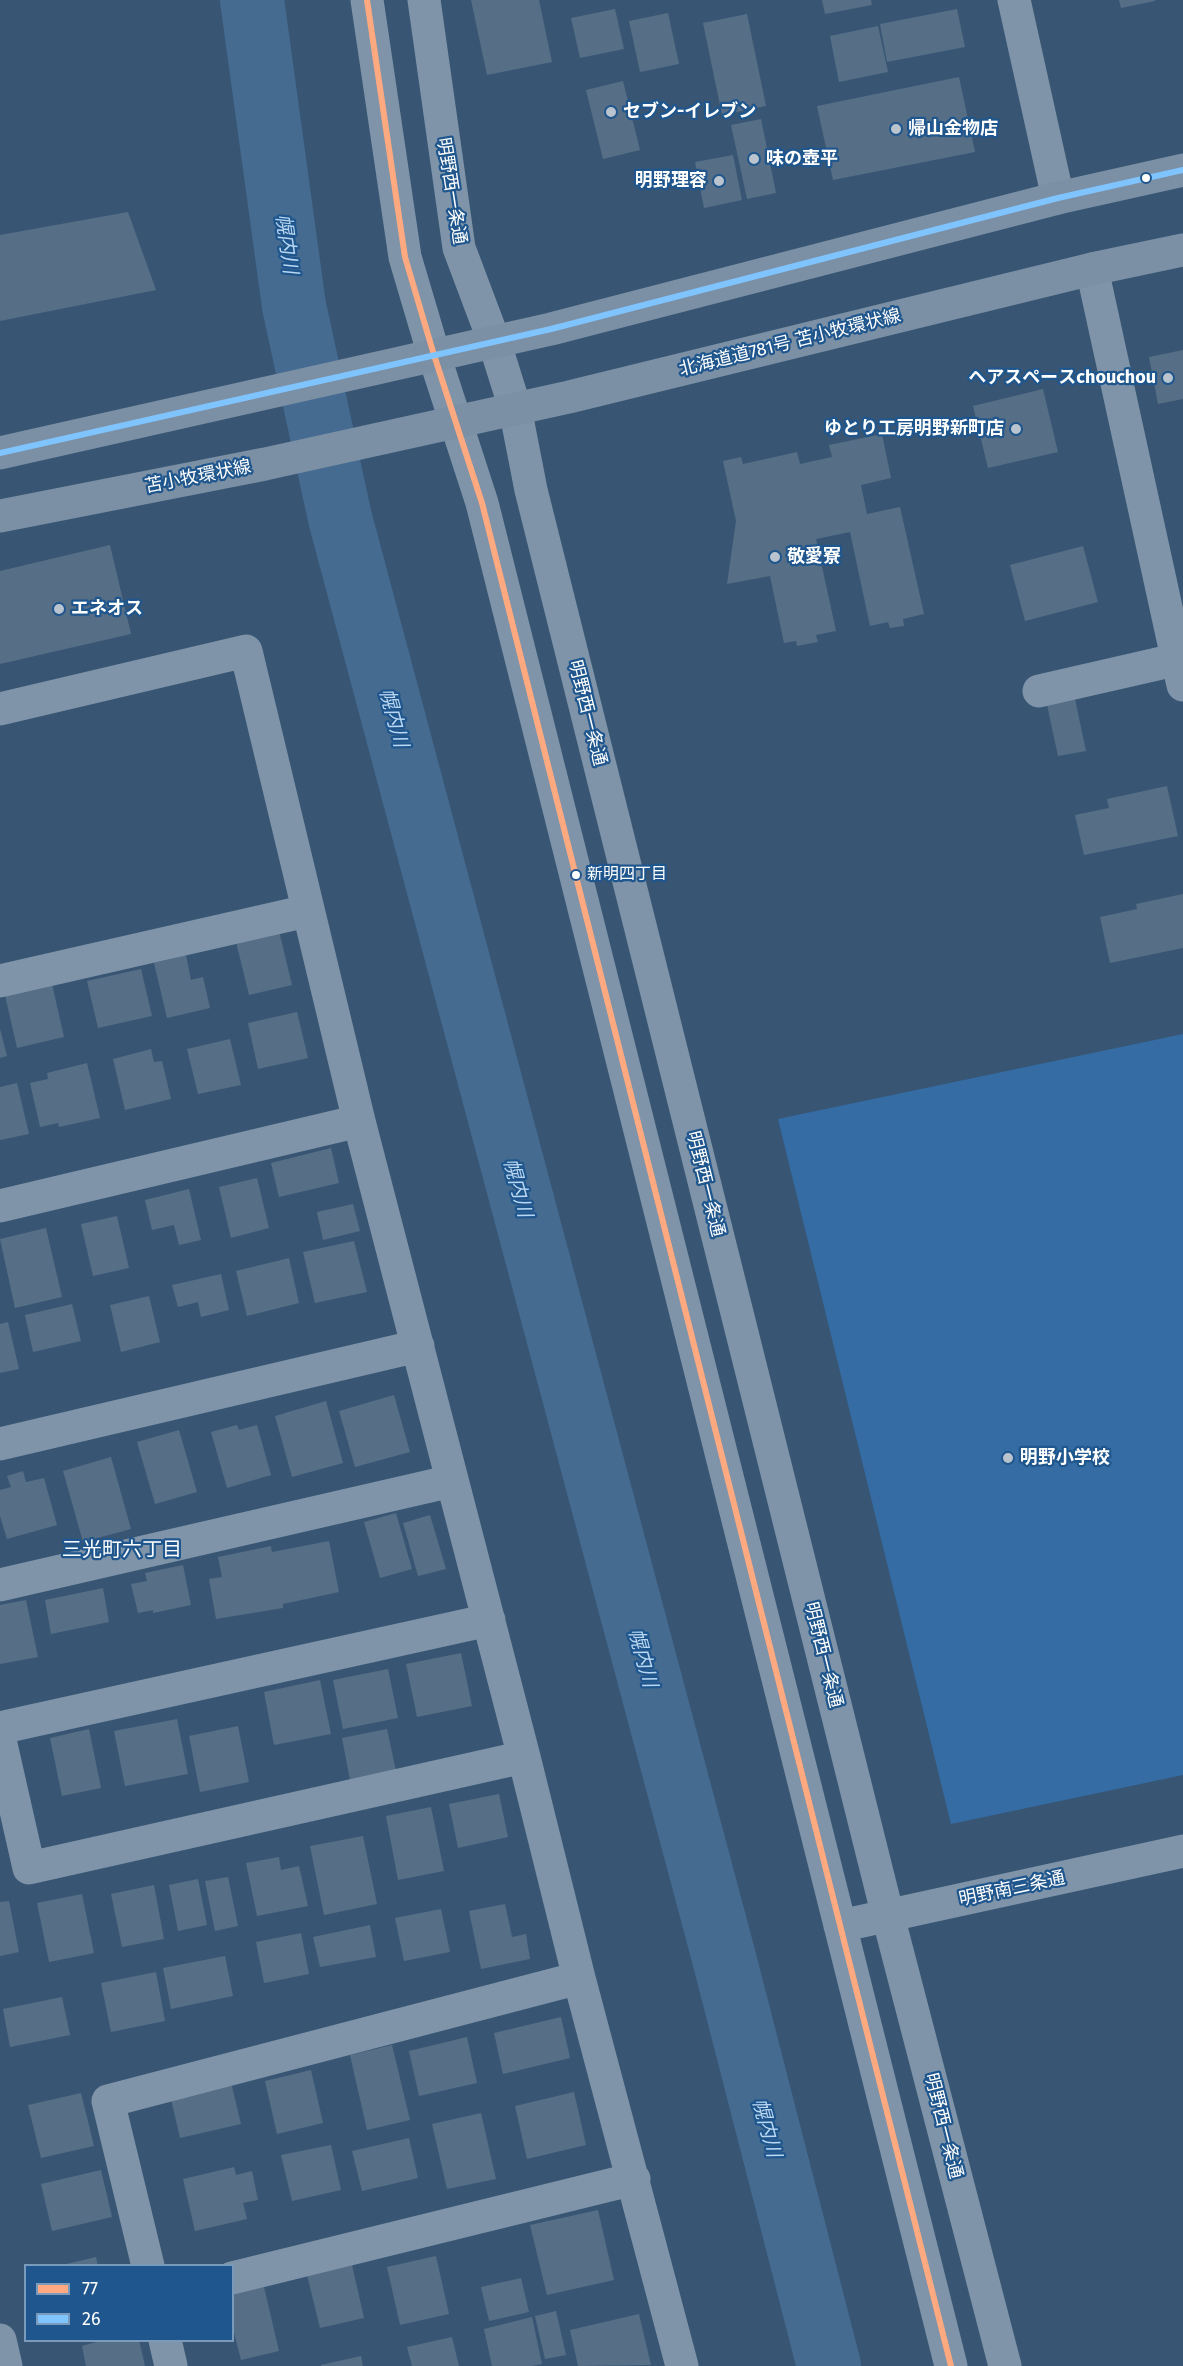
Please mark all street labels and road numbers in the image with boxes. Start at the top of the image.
street label: 明野西一条通 [432,136,470,246]
street label: 北海道道781号 苫小牧環状線 [677,305,903,381]
street label: 苫小牧環状線 [143,456,253,498]
street label: 明野西一条通 [563,658,611,768]
street label: 明野西一条通 [681,1129,729,1239]
street label: 明野西一条通 [799,1600,847,1710]
street label: 明野南三条通 [957,1867,1067,1911]
street label: 明野西一条通 [919,2071,967,2181]

